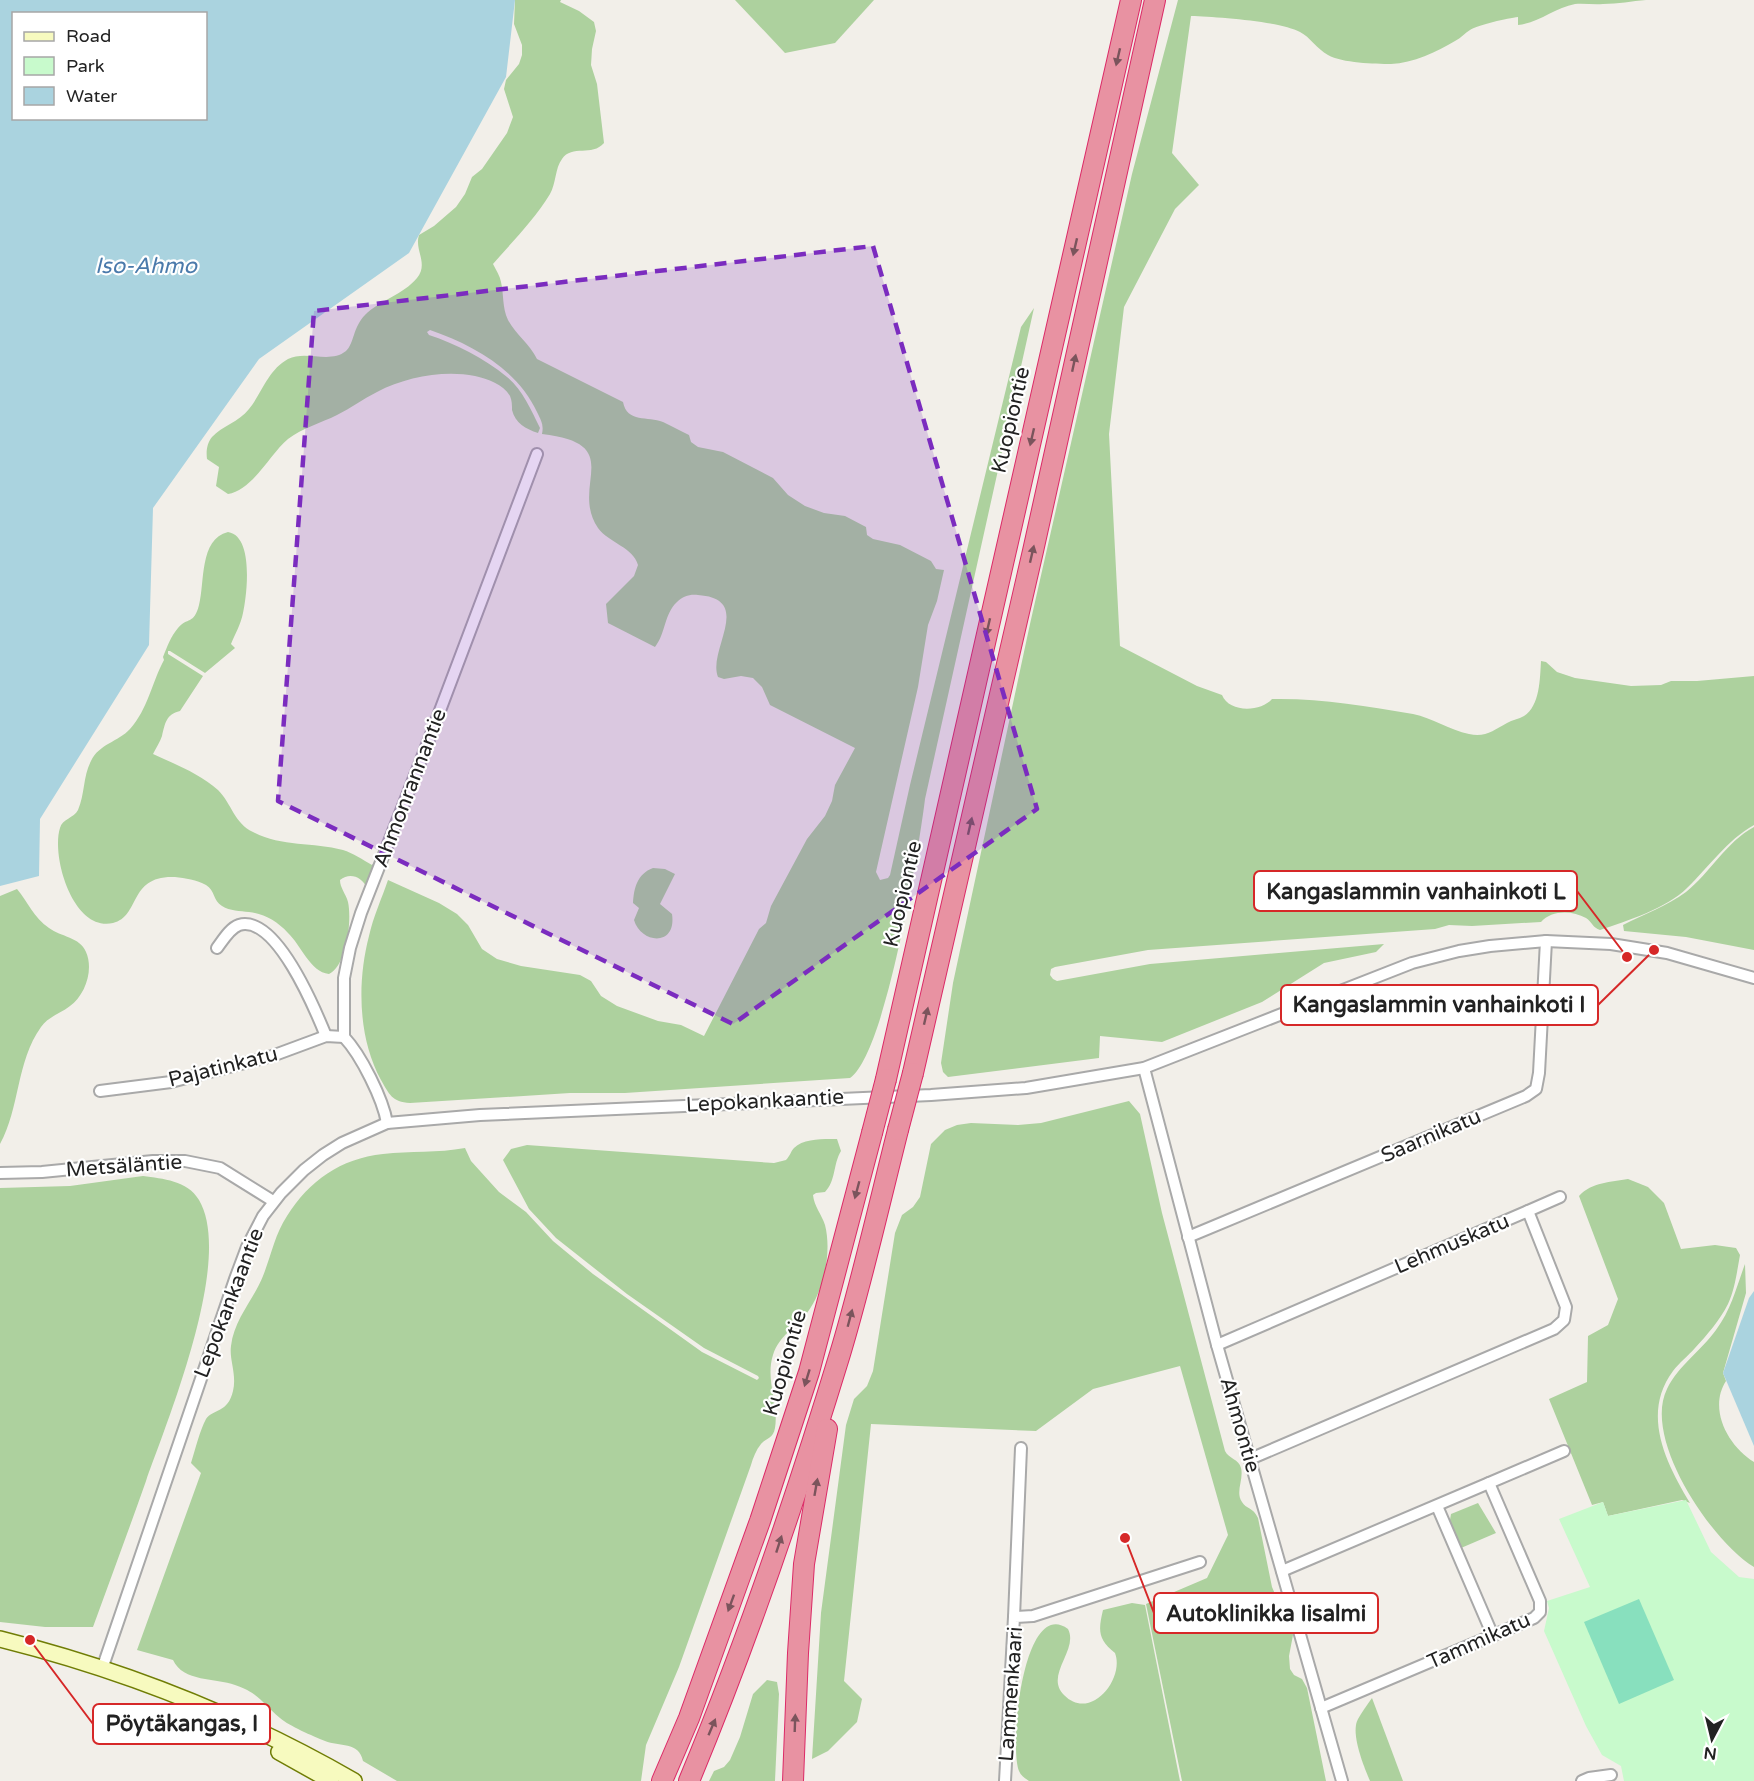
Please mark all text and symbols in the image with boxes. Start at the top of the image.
legend [12,12,207,120]
text: Road [66,25,111,47]
one-way arrow [1113,48,1123,66]
text: Park [66,55,105,77]
text: Water [66,85,117,107]
one-way arrow [1069,238,1079,256]
water label: Iso-Ahmo [95,253,199,279]
one-way arrow [1070,354,1079,373]
street label: Kuopiontie [987,364,1035,476]
one-way arrow [1026,428,1036,446]
one-way arrow [1028,544,1037,563]
one-way arrow [983,618,993,637]
street label: Ahmonrannantie [368,705,452,871]
one-way arrow [965,817,975,835]
street label: Kuopiontie [879,838,927,950]
callout: Kangaslammin vanhainkoti L [1254,871,1577,911]
text: Kangaslammin vanhainkoti L [1266,879,1566,905]
callout: Kangaslammin vanhainkoti I [1281,985,1598,1025]
text: Kangaslammin vanhainkoti I [1292,992,1586,1018]
one-way arrow [922,1006,931,1025]
street label: Pajatinkatu [166,1041,280,1093]
street label: Lepokankaantie [685,1084,845,1118]
street label: Saarnikatu [1377,1104,1485,1168]
street label: Metsäläntie [65,1149,183,1183]
one-way arrow [852,1181,862,1199]
street label: Lehmuskatu [1391,1209,1513,1279]
street label: Lepokankaantie [189,1225,269,1381]
street label: Kuopiontie [758,1307,812,1419]
one-way arrow [845,1309,855,1327]
one-way arrow [801,1369,811,1387]
street label: Ahmontie [1214,1374,1266,1476]
one-way arrow [812,1477,821,1496]
one-way arrow [774,1535,784,1553]
callout: Autoklinikka Iisalmi [1154,1593,1378,1633]
one-way arrow [725,1594,735,1612]
text: Autoklinikka Iisalmi [1166,1601,1366,1627]
street label: Tammikatu [1424,1607,1534,1675]
street label: Lammenkaari [994,1626,1028,1762]
callout: Pöytäkangas, I [93,1704,270,1744]
north arrow [1682,1709,1742,1769]
text: Pöytäkangas, I [106,1711,258,1737]
one-way arrow [790,1713,799,1732]
one-way arrow [708,1718,717,1736]
text: N [1703,1742,1718,1764]

